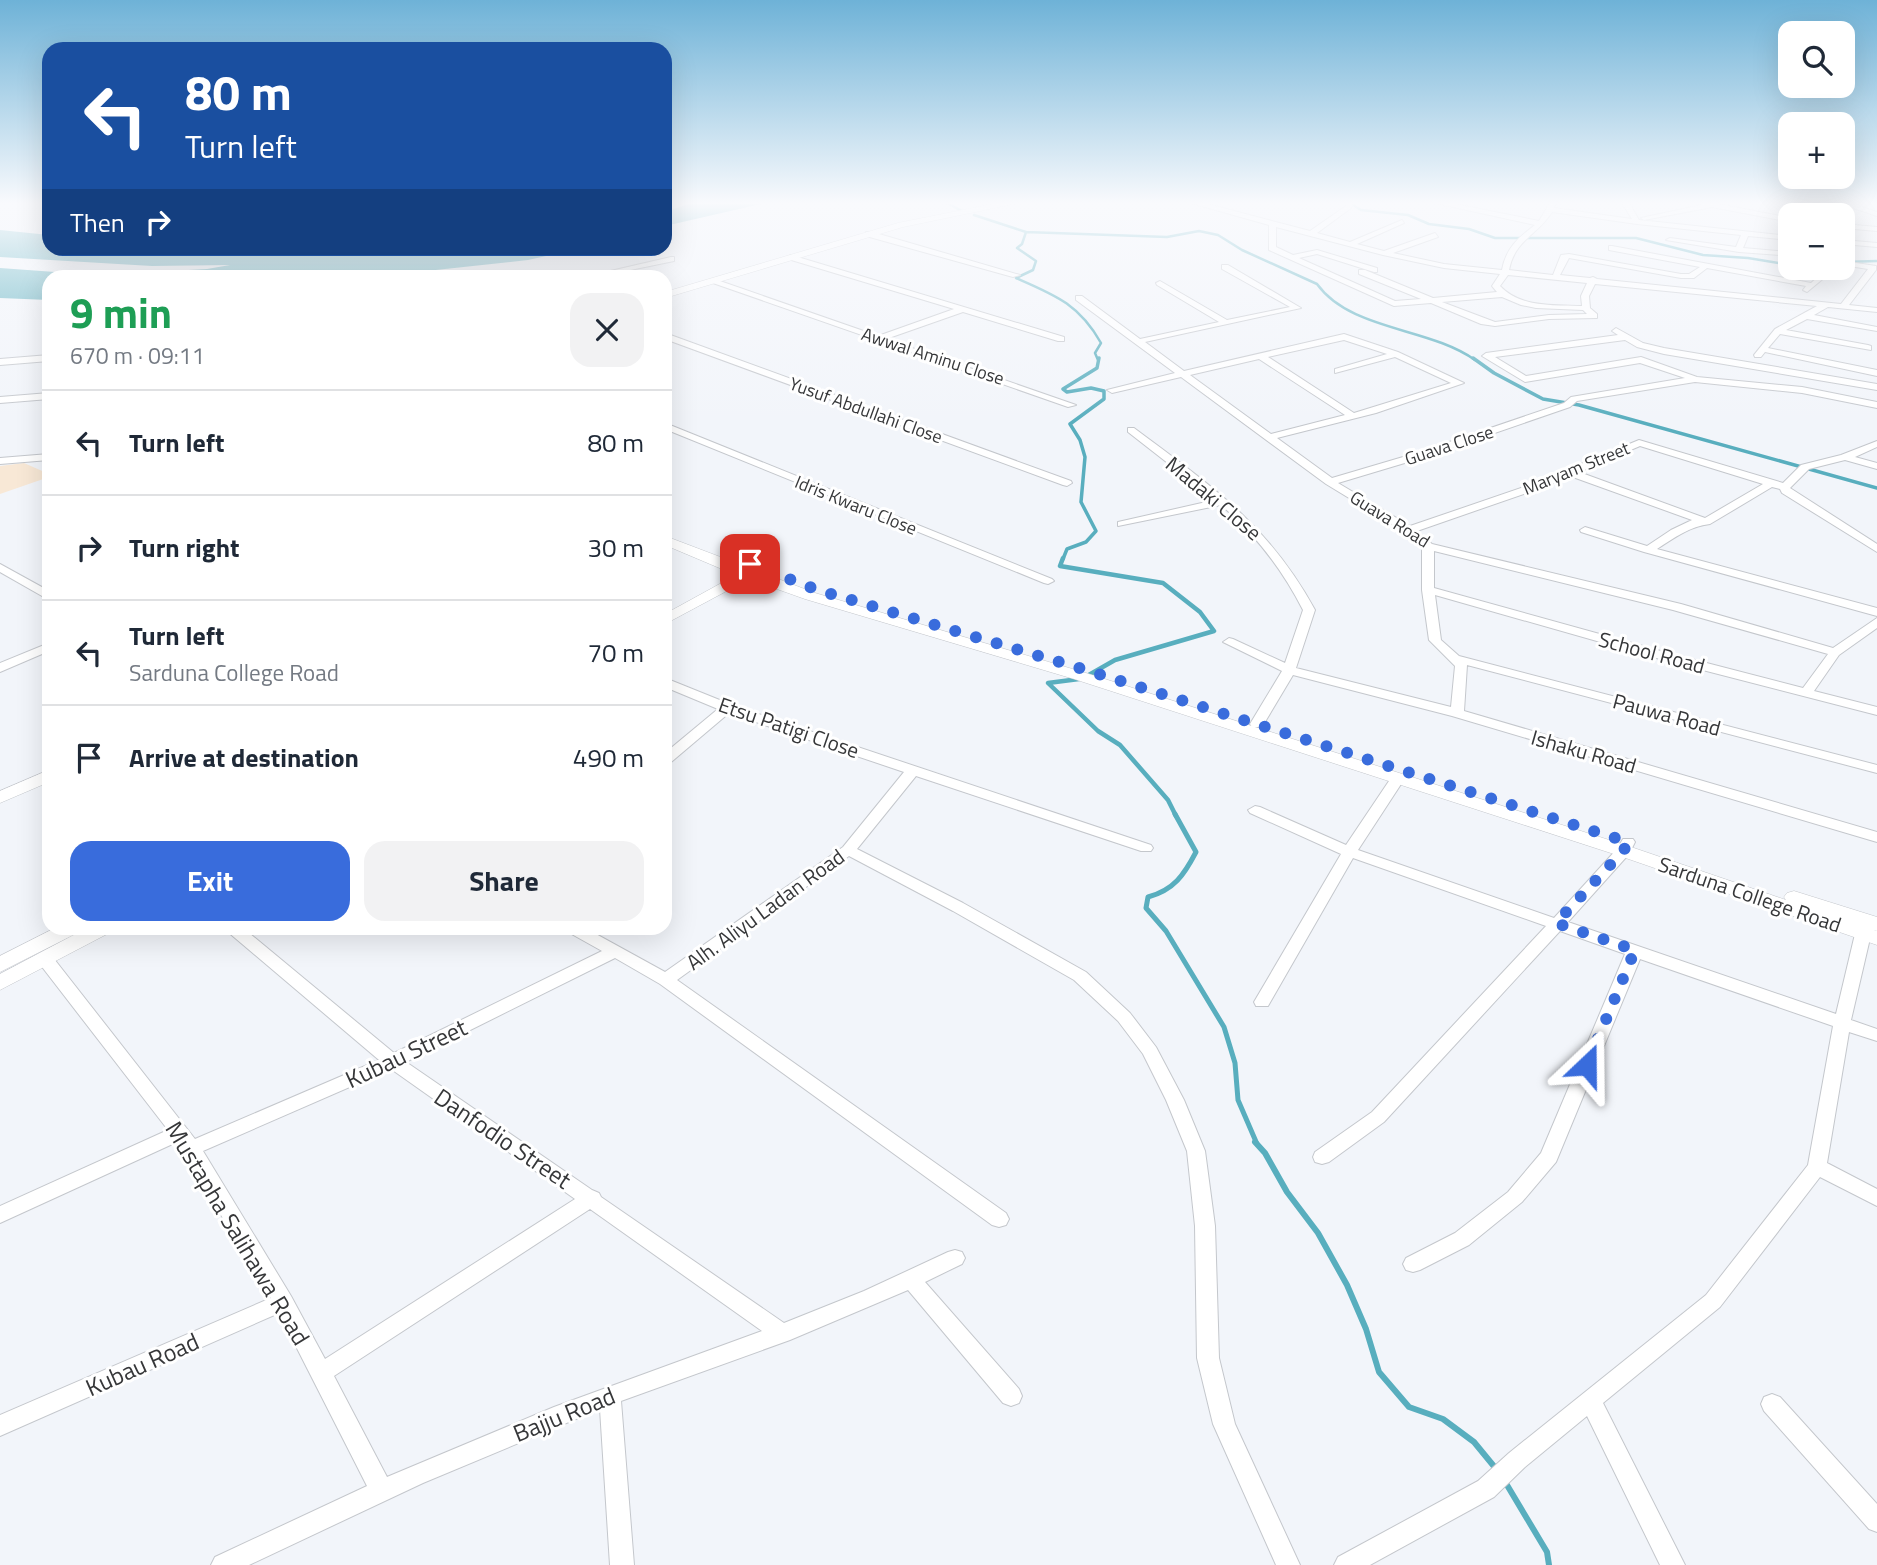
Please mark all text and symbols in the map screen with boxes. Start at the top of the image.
map controls [1778,21,1855,280]
button: search [1778,21,1855,98]
text: 80 m [185,54,292,129]
icon: left [70,70,161,161]
button: + [1778,112,1855,189]
text: Turn left [185,122,297,170]
text: Then [70,203,125,242]
icon: right [139,203,177,241]
button: − [1778,203,1855,280]
text: 9 min [70,280,172,344]
button: close [570,293,644,367]
street label: Awwal Aminu Close [858,320,1008,392]
text: 670 m · 09:11 [70,338,205,373]
street label: Yusuf Abdullahi Close [786,370,946,450]
street label: Guava Close [1401,418,1497,472]
text: Turn left [129,423,224,462]
text: 80 m [587,423,644,462]
icon: left [70,424,108,462]
street label: Maryam Street [1518,434,1634,502]
street label: Madaki Close [1159,448,1269,548]
street label: Idris Kwaru Close [791,468,921,542]
street label: Guava Road [1345,484,1435,554]
text: Turn right [129,528,240,567]
text: 30 m [587,528,644,567]
icon: right [70,529,108,567]
pin [720,534,780,594]
icon: arrive [731,545,769,583]
text: Turn left [129,616,224,655]
street label: School Road [1595,622,1709,682]
text: 70 m [587,633,644,672]
icon: left [70,634,108,672]
text: Sarduna College Road [129,655,339,690]
street label: Pauwa Road [1609,684,1725,744]
street label: Etsu Patigi Close [714,688,864,766]
street label: Ishaku Road [1528,721,1640,781]
text: Arrive at destination [129,738,359,777]
text: 490 m [573,738,644,777]
icon: arrive [70,739,108,777]
street label: Alh. Aliyu Ladan Road [679,840,851,978]
button: Exit [70,841,350,921]
button: Share [364,841,644,921]
street label: Sarduna College Road [1654,848,1846,940]
street label: Kubau Street [339,1009,473,1097]
position arrow [1550,1028,1624,1102]
street label: Danfodio Street [427,1079,579,1198]
street label: Mustapha Salihawa Road [157,1114,319,1352]
street label: Kubau Road [80,1323,204,1405]
street label: Bajju Road [508,1377,620,1451]

